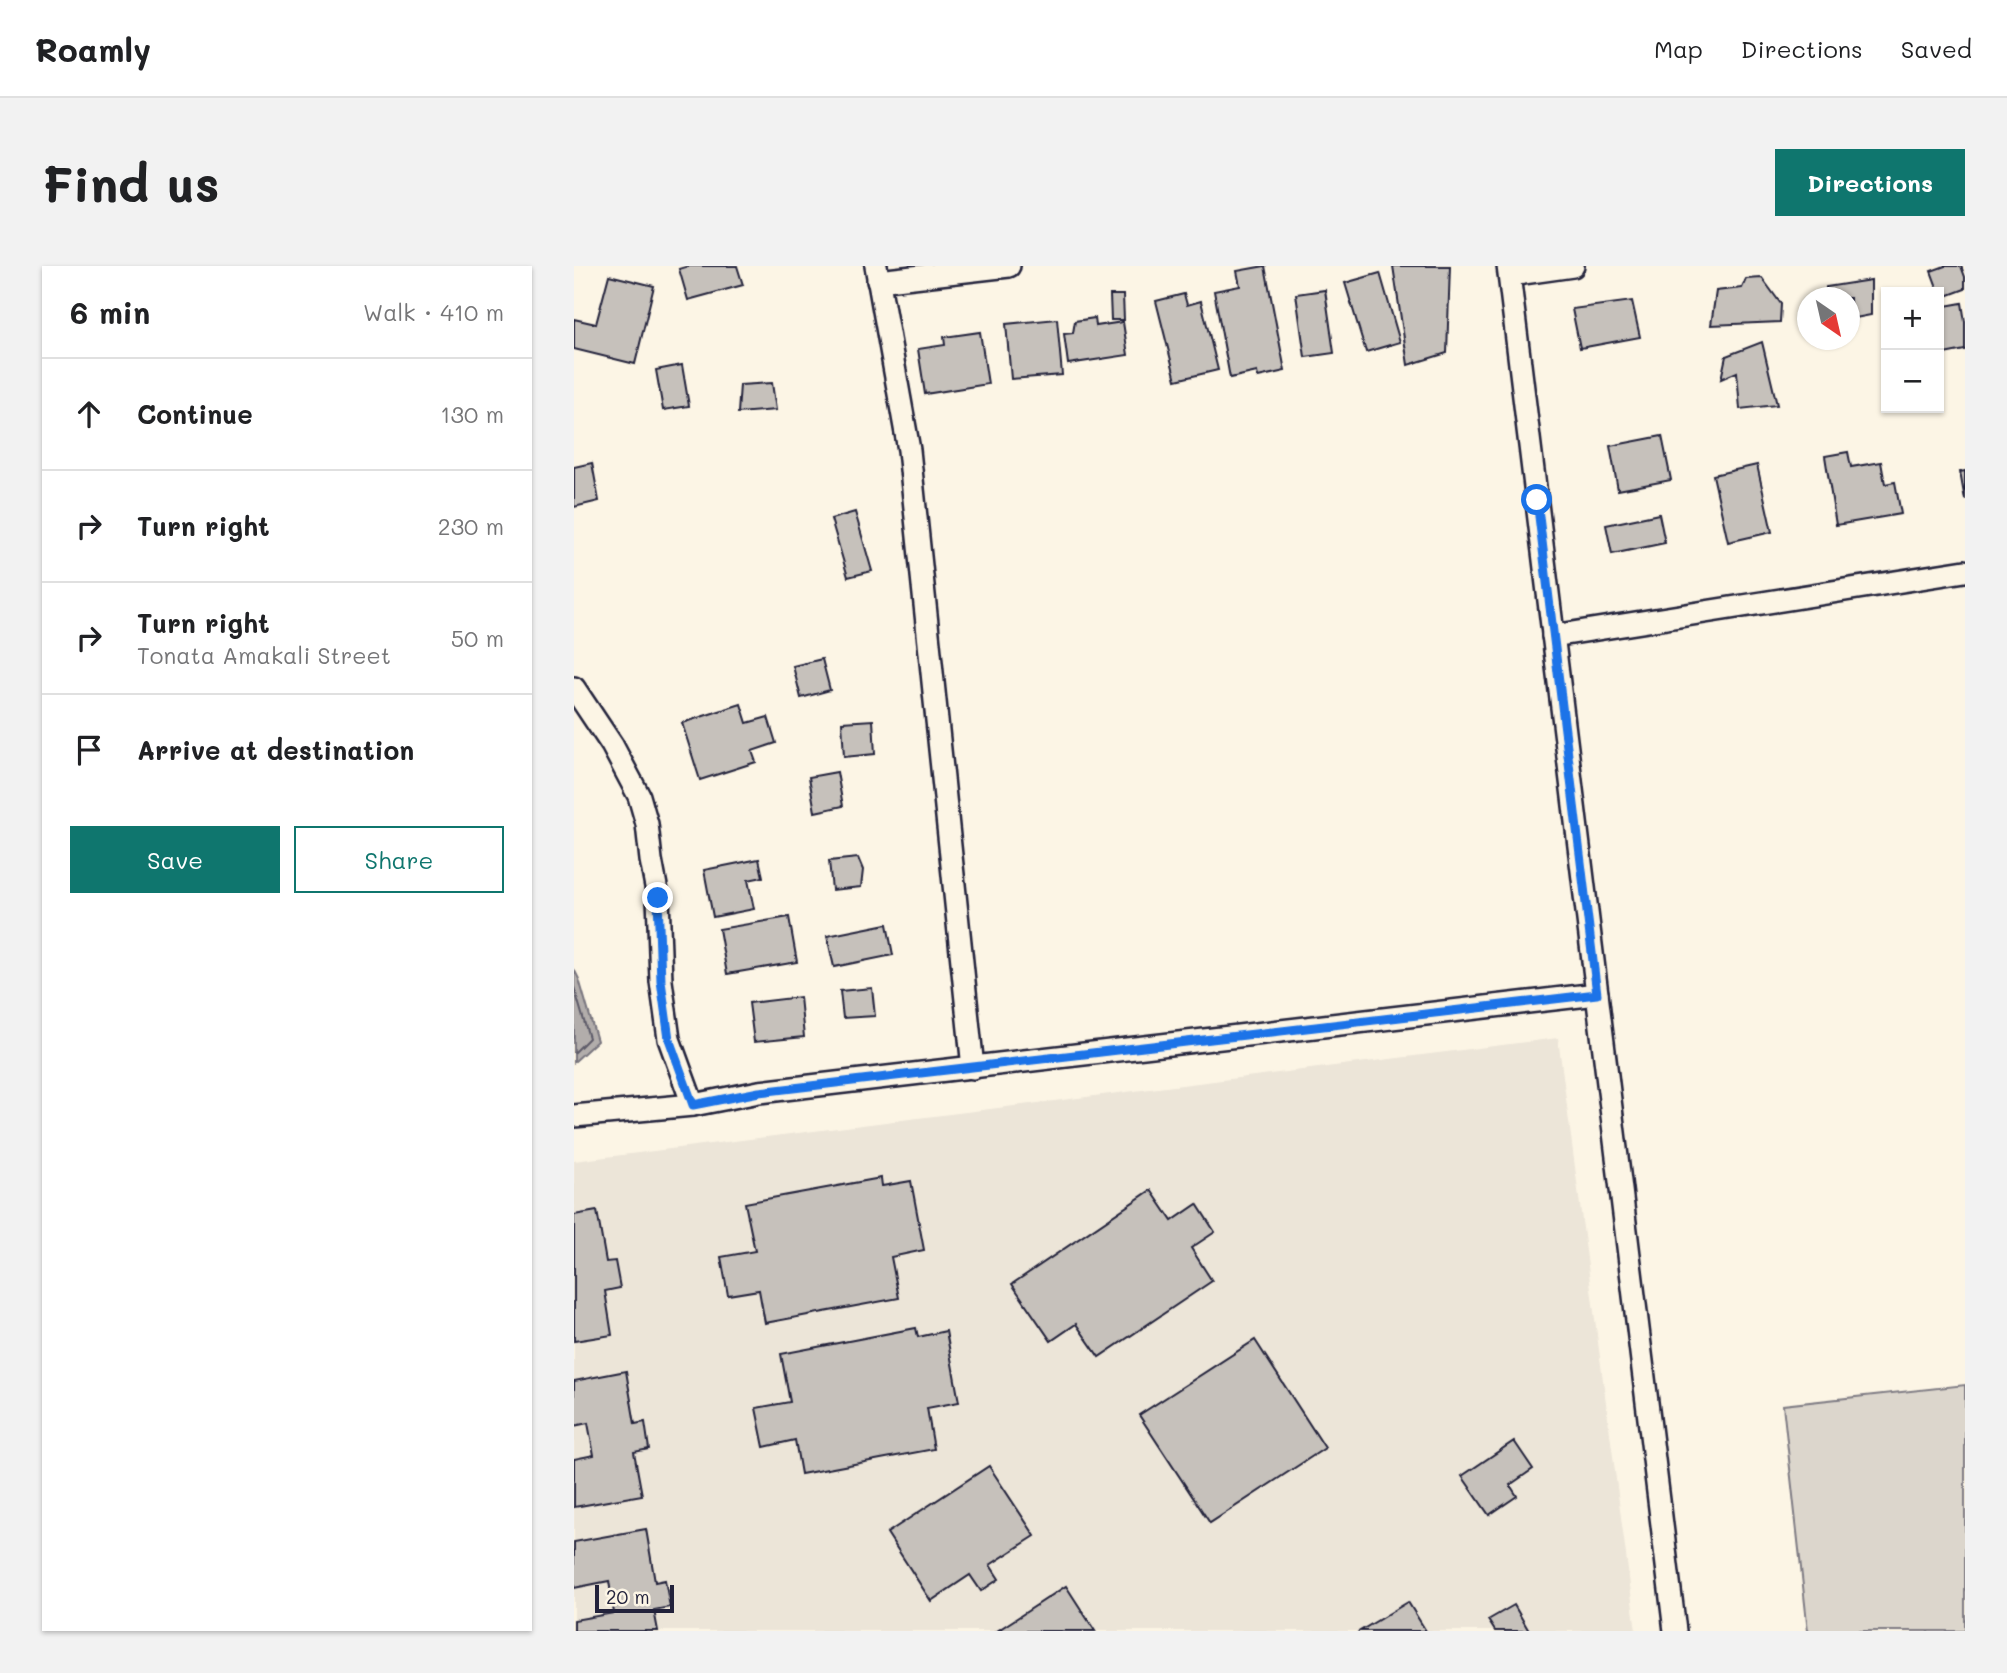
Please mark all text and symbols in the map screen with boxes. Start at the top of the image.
text: Roamly [35,27,151,70]
text: Map [1654,33,1703,64]
text: Directions [1741,33,1863,64]
text: Saved [1901,33,1972,64]
button: Directions [1775,149,1965,216]
text: Find us [42,151,220,214]
north arrow [1797,287,1860,350]
map controls [1881,287,1944,413]
button: + [1881,287,1944,350]
text: 6 min [70,292,150,332]
text: Walk · 410 m [363,297,504,327]
button: − [1881,350,1944,413]
icon: ahead [70,395,108,433]
text: Continue [137,397,253,431]
text: 130 m [440,399,504,429]
route start [1521,484,1552,515]
icon: right [70,507,108,545]
text: Turn right [137,509,270,543]
text: 230 m [438,511,504,541]
text: Turn right [137,606,270,640]
icon: right [70,619,108,657]
text: 50 m [451,623,504,653]
text: Tonata Amakali Street [137,640,391,670]
icon: arrive [70,731,108,769]
text: Arrive at destination [137,733,414,767]
button: Save [70,826,280,893]
button: Share [294,826,504,893]
route end [642,882,673,913]
scale bar [595,1582,674,1614]
text: 20 m [606,1584,650,1609]

